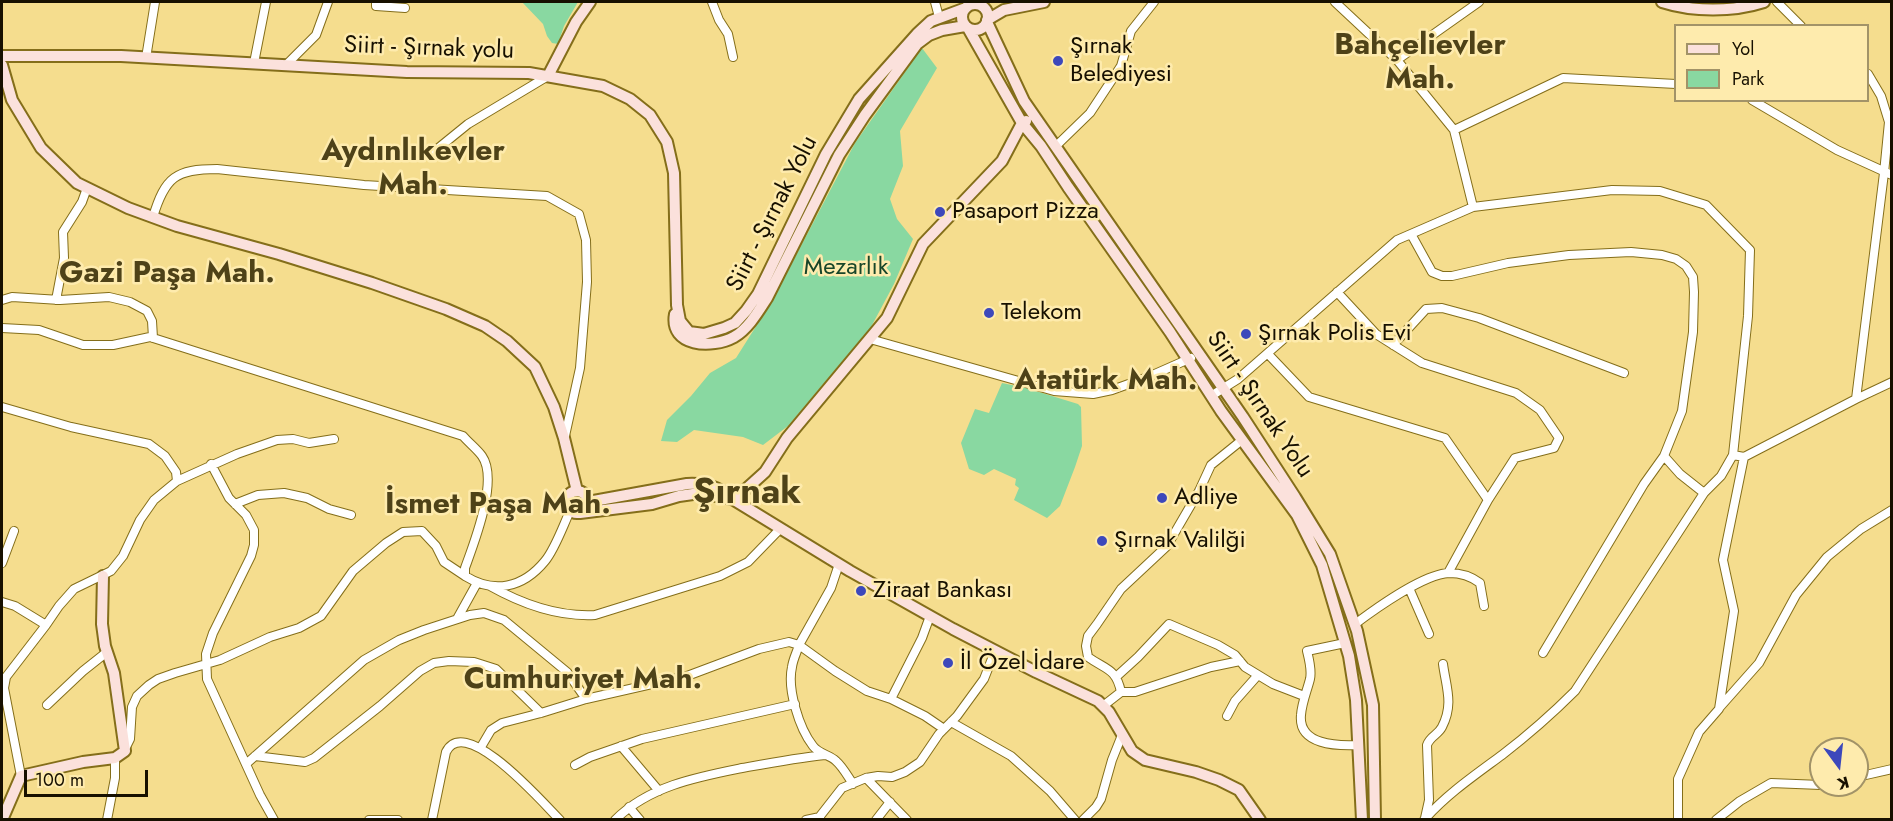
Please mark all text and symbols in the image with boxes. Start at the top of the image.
legend [1674,24,1869,102]
district label: Bahçelievler Mah. [1334,29,1506,100]
street label: Siirt - Şırnak yolu [344,32,514,66]
place label: Şırnak Belediyesi [1070,33,1172,89]
text: Yol [1732,36,1754,62]
marker: Şırnak Belediyesi [1051,54,1065,68]
text: Park [1732,66,1764,92]
street label: Siirt - Şırnak Yolu [721,131,825,297]
district label: Aydınlıkevler Mah. [321,135,505,206]
place label: Pasaport Pizza [952,198,1099,226]
marker: Pasaport Pizza [933,205,947,219]
park label: Mezarlık [804,254,888,282]
district label: Gazi Paşa Mah. [59,257,275,293]
place label: Telekom [1001,299,1082,327]
marker: Telekom [982,306,996,320]
place label: Şırnak Polis Evi [1258,320,1412,348]
street label: Siirt - Şırnak Yolu [1199,326,1319,484]
marker: Şırnak Polis Evi [1239,327,1253,341]
district label: Atatürk Mah. [1015,364,1197,400]
district label: Şırnak [693,472,801,516]
place label: Adliye [1174,484,1238,512]
district label: İsmet Paşa Mah. [385,488,611,524]
marker: Adliye [1155,491,1169,505]
place label: Şırnak Valilği [1114,527,1246,555]
marker: Şırnak Valilği [1095,534,1109,548]
place label: Ziraat Bankası [873,577,1012,605]
marker: Ziraat Bankası [854,584,868,598]
place label: İl Özel İdare [960,649,1085,677]
marker: İl Özel İdare [941,656,955,670]
district label: Cumhuriyet Mah. [464,663,702,699]
north arrow [1809,737,1869,797]
scale bar [27,758,152,796]
text: 100 m [35,767,84,793]
text: K [1835,770,1852,795]

